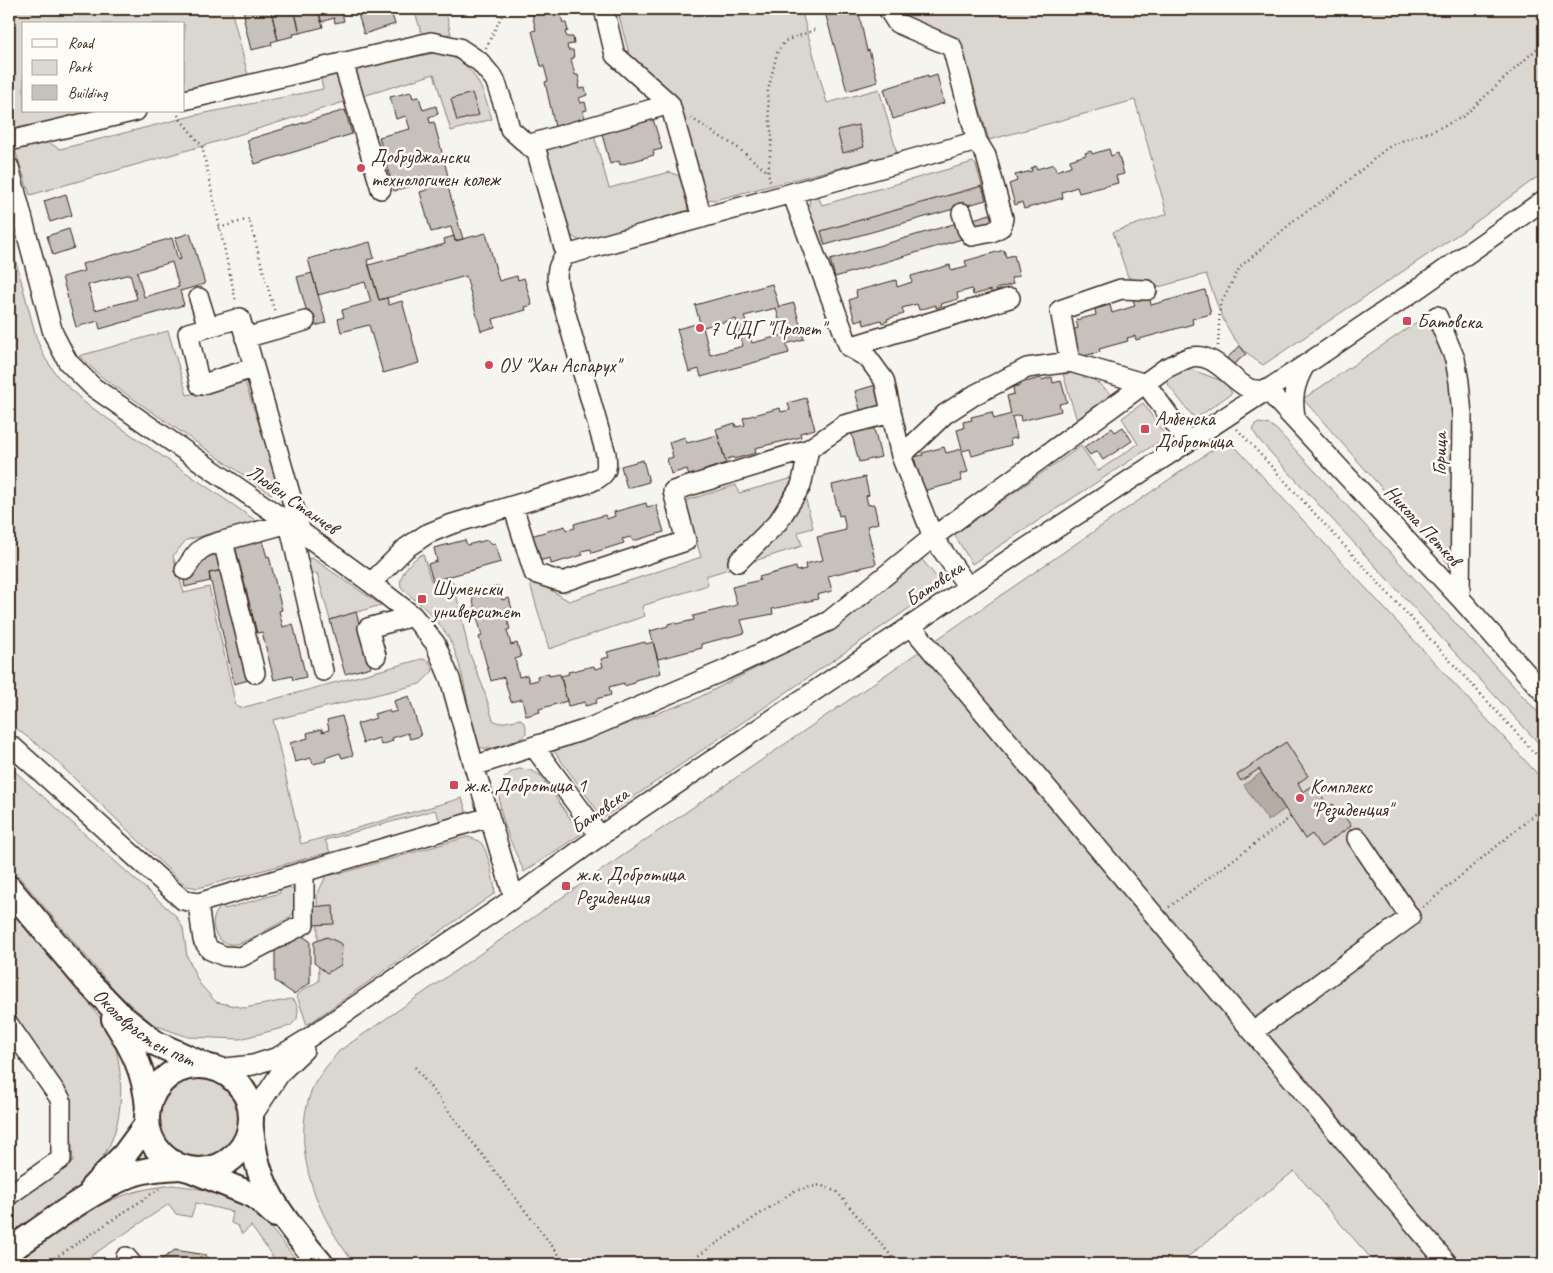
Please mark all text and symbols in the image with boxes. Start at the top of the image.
legend [22,22,185,112]
text: Road [68,34,95,53]
text: Park [68,58,93,77]
text: Building [68,84,108,103]
place label: Добруджански технологичен колеж [371,144,502,192]
marker: Добруджански технологичен колеж [355,162,367,174]
place label: Батовска [1417,309,1484,334]
marker: Батовска [1401,315,1413,327]
place label: 7 ЦДГ "Пролет" [710,316,830,341]
marker: 7 ЦДГ "Пролет" [694,322,706,334]
place label: ОУ "Хан Аспарух" [499,353,624,378]
marker: ОУ "Хан Аспарух" [483,359,495,371]
place label: Албенска Добротица [1155,406,1234,454]
marker: Албенска Добротица [1139,423,1151,435]
street label: Горица [1427,431,1452,476]
street label: Любен Станчев [242,459,346,542]
street label: Никола Петков [1379,480,1469,573]
street label: Батовска [900,554,970,612]
place label: Шуменски университет [431,576,521,624]
marker: Шуменски университет [416,593,428,605]
place label: ж.к. Добротица 1 [464,773,587,798]
place label: Комплекс "Резиденция" [1310,774,1396,823]
marker: ж.к. Добротица 1 [448,779,460,791]
street label: Батовска [566,781,635,839]
marker: Комплекс "Резиденция" [1294,792,1306,804]
place label: ж.к. Добротица Резиденция [576,862,686,911]
marker: ж.к. Добротица Резиденция [560,880,572,892]
street label: Околовръстен път [88,983,200,1073]

